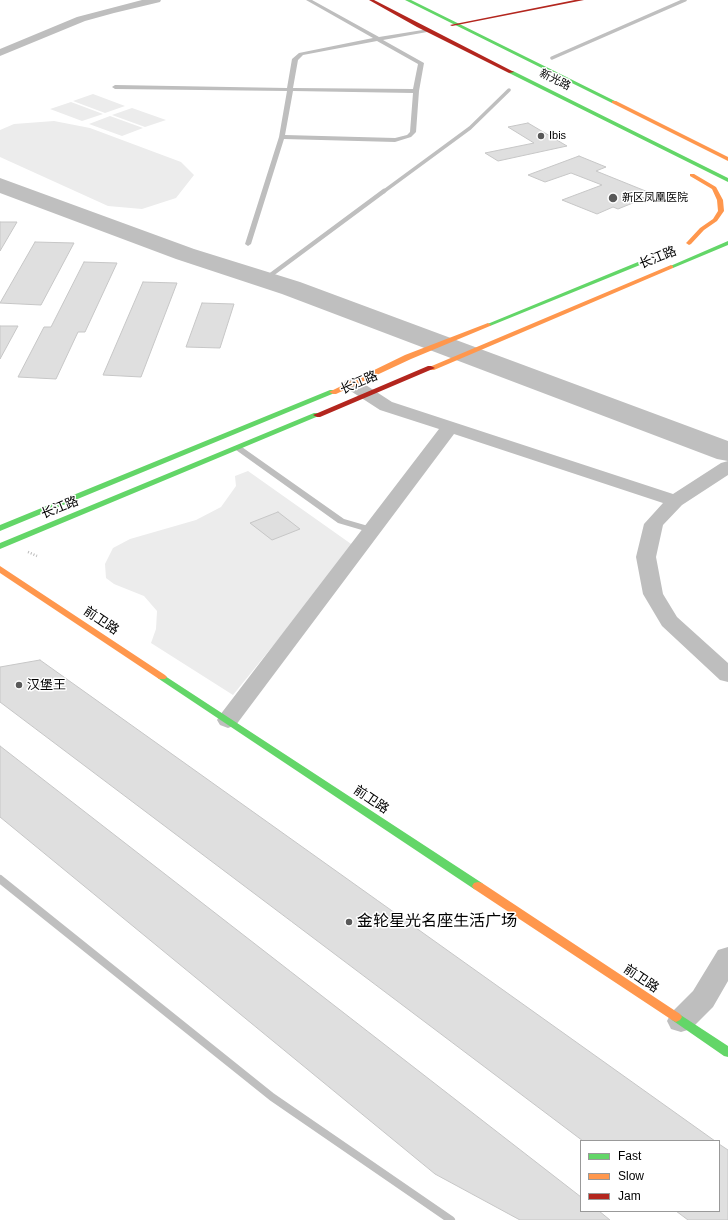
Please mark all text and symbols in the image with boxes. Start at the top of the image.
street label: 新光路 [537,67,573,93]
place label: Ibis [549,129,566,143]
marker: Ibis [536,131,546,141]
place label: 新区凤凰医院 [622,191,688,205]
marker: 新区凤凰医院 [607,192,619,204]
street label: 长江路 [637,243,679,273]
street label: 长江路 [338,368,380,398]
street label: 长江路 [39,493,81,523]
street label: 前卫路 [80,604,122,638]
place label: 汉堡王 [27,677,66,693]
marker: 汉堡王 [14,680,24,690]
street label: 前卫路 [350,783,392,817]
place label: 金轮星光名座生活广场 [357,912,517,932]
marker: 金轮星光名座生活广场 [344,917,354,927]
street label: 前卫路 [620,962,662,996]
legend [580,1140,720,1212]
text: Fast [618,1149,641,1163]
text: Slow [618,1169,644,1183]
text: Jam [618,1189,641,1203]

